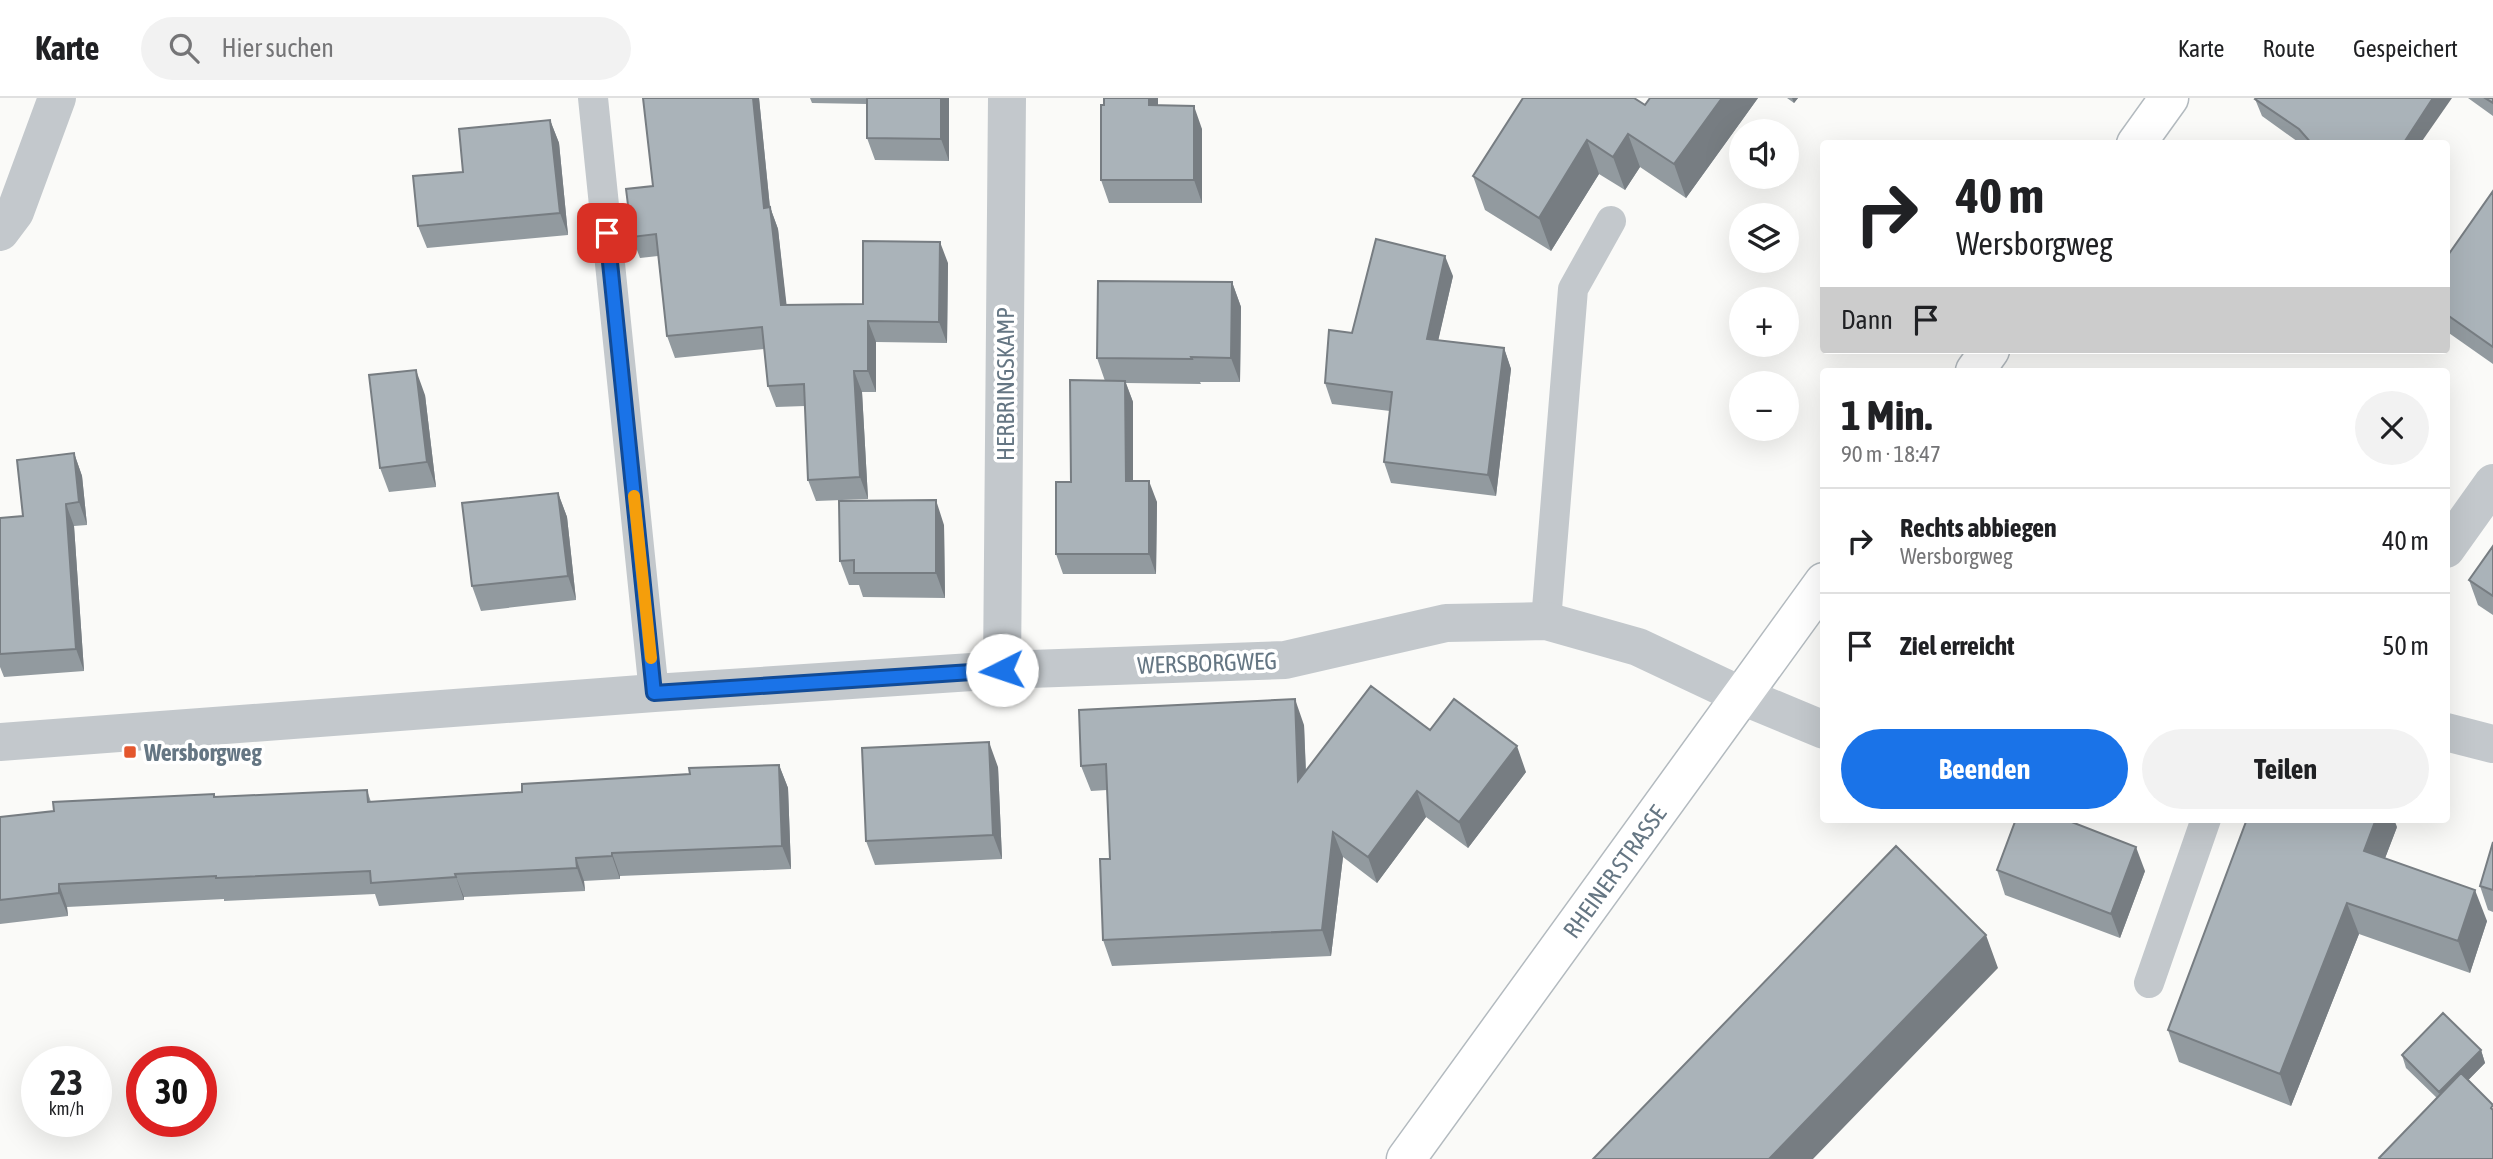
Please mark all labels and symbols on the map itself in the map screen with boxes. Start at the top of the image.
pin [577,203,637,263]
street label: HERBRINGSKAMP [992,307,1019,461]
position arrow [965,633,1039,707]
street label: WERSBORGWEG [1137,647,1277,679]
place label: Wersborgweg [143,739,262,766]
marker: Wersborgweg [122,744,138,760]
street label: RHEINER STRASSE [1557,800,1671,943]
speed limit sign: 30 [126,1046,217,1137]

